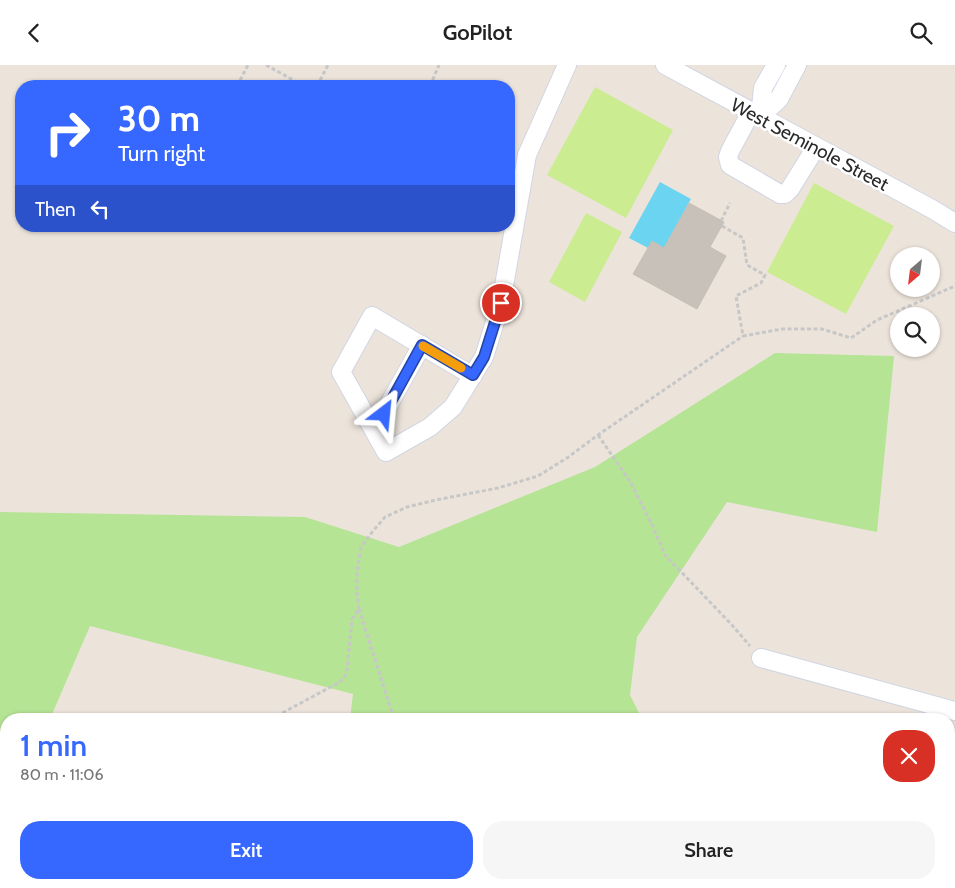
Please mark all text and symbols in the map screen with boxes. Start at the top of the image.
icon: back [20,19,48,47]
text: GoPilot [443,19,512,46]
icon: search [907,19,935,47]
street label: West Seminole Street [727,93,893,196]
text: 30 m [118,97,200,140]
icon: right [35,100,100,165]
text: Turn right [118,140,205,167]
icon: left [86,195,114,223]
text: Then [35,198,76,221]
north arrow [890,247,940,297]
map controls [890,247,940,357]
pin [480,282,522,324]
icon: arrive [487,289,515,317]
button: search [890,307,940,357]
position arrow [357,387,409,439]
text: 1 min [20,727,87,764]
button: close [883,730,935,782]
text: 80 m · 11:06 [20,765,104,784]
button: Exit [20,821,473,879]
button: Share [483,821,935,879]

